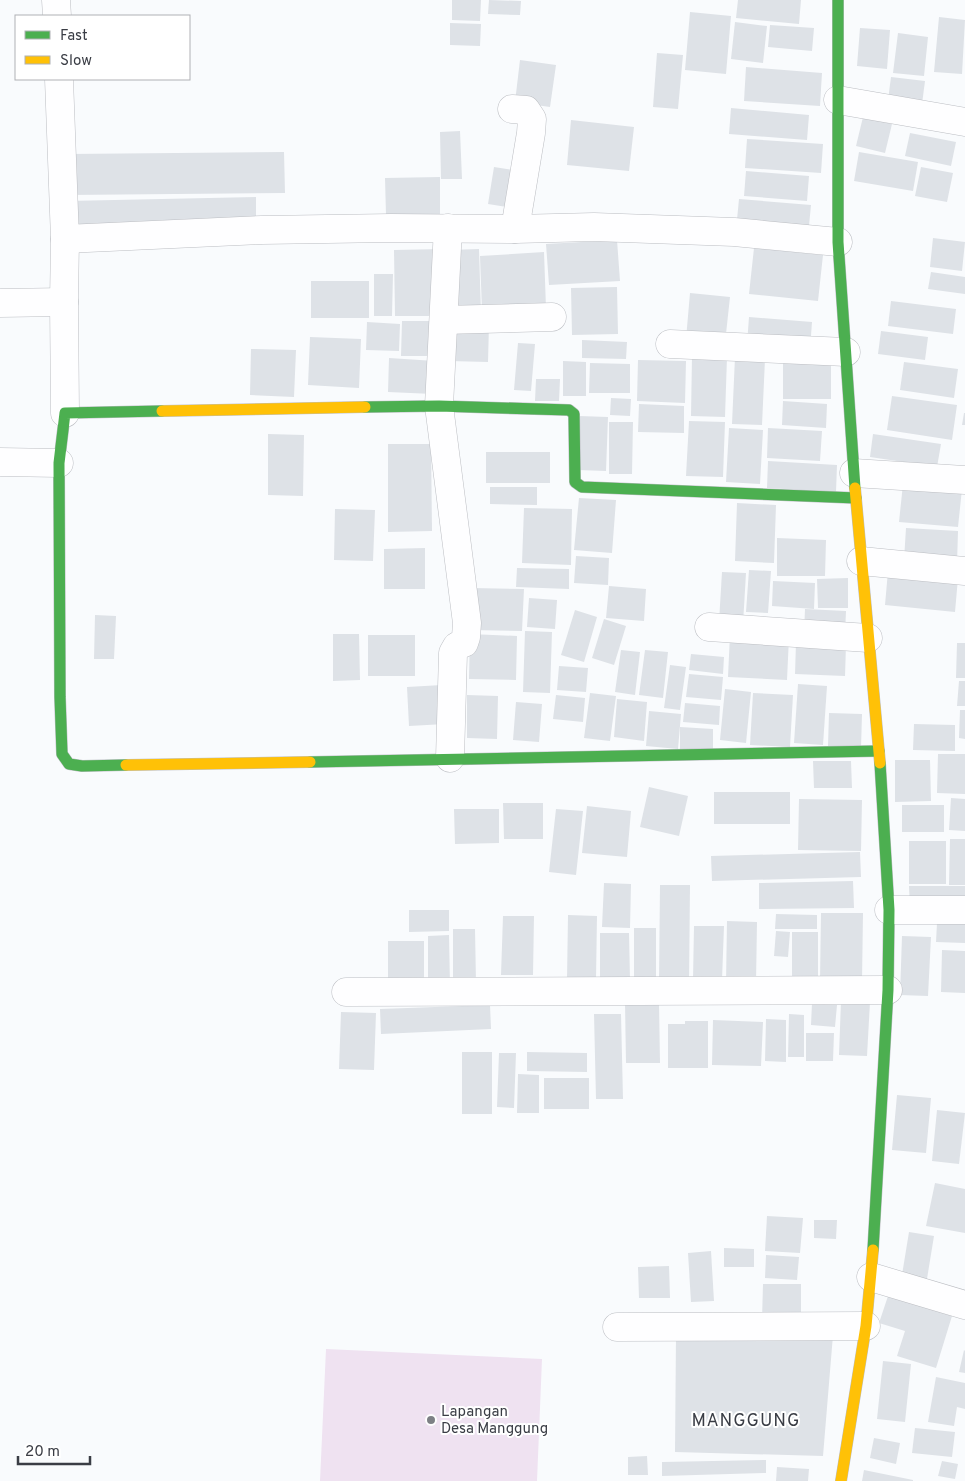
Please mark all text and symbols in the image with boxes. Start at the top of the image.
legend [15,15,190,80]
text: Fast [60,27,88,46]
text: Slow [60,52,92,71]
place label: Lapangan Desa Manggung [441,1403,548,1439]
district label: MANGGUNG [691,1410,801,1433]
marker: Lapangan Desa Manggung [425,1414,437,1426]
scale bar [18,1434,90,1466]
text: 20 m [25,1443,60,1462]

